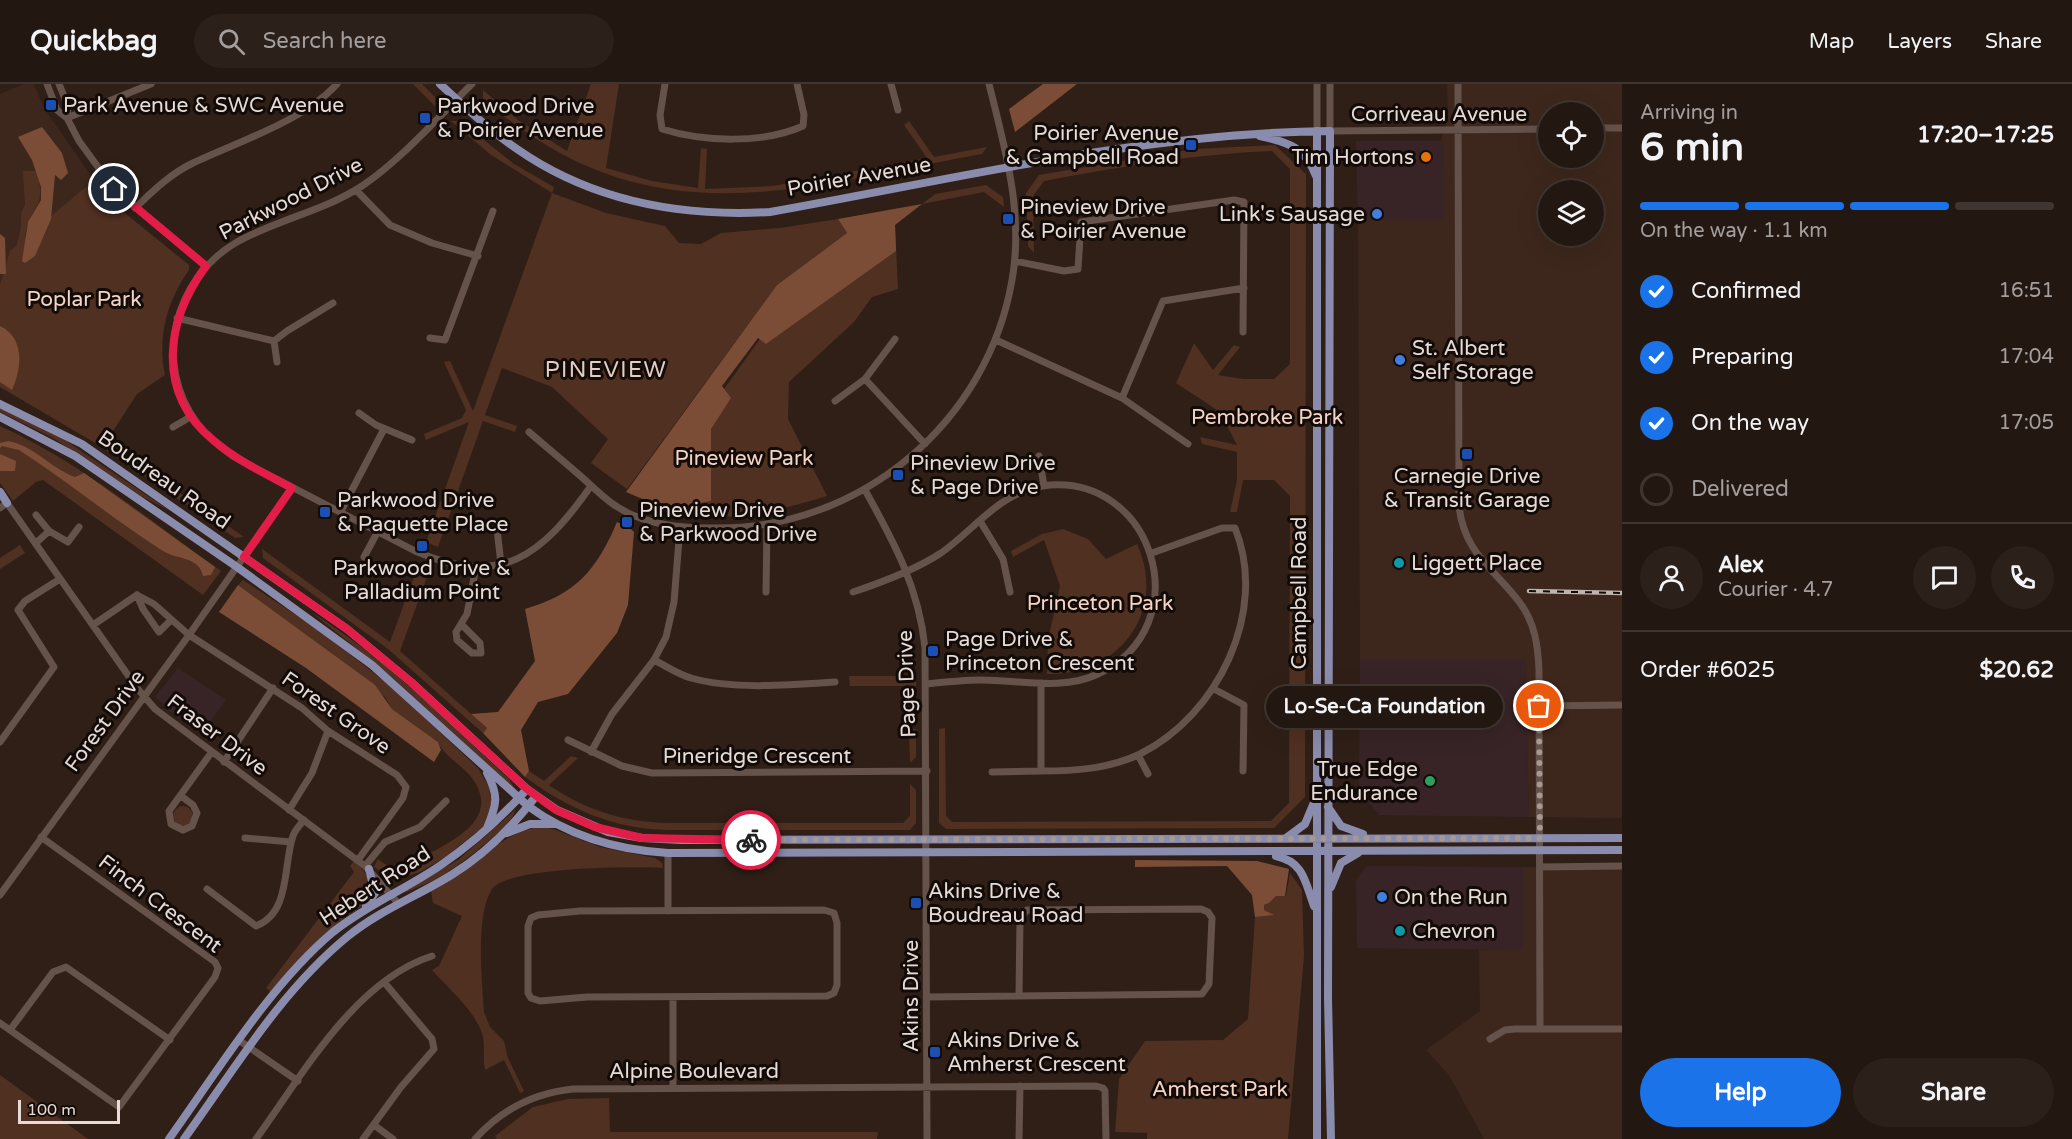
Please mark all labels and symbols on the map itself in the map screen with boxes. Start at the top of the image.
place label: Park Avenue & SWC Avenue [63,93,344,118]
place label: Parkwood Drive & Poirier Avenue [437,94,604,143]
marker: Park Avenue & SWC Avenue [44,98,58,112]
street label: Corriveau Avenue [1351,102,1527,127]
marker: Parkwood Drive & Poirier Avenue [418,111,432,125]
place label: Poirier Avenue & Campbell Road [1005,121,1179,170]
marker: Poirier Avenue & Campbell Road [1184,138,1198,152]
place label: Tim Hortons [1292,145,1414,170]
marker: Tim Hortons [1419,150,1433,164]
street label: Parkwood Drive [215,152,367,246]
street label: Poirier Avenue [785,152,933,202]
pin [88,163,139,214]
place label: Pineview Drive & Poirier Avenue [1020,195,1187,244]
place label: Link's Sausage [1219,202,1365,227]
marker: Link's Sausage [1370,207,1384,221]
marker: Pineview Drive & Poirier Avenue [1001,212,1015,226]
park label: Poplar Park [26,287,142,312]
place label: St. Albert Self Storage [1412,336,1534,385]
marker: St. Albert Self Storage [1393,353,1407,367]
district label: PINEVIEW [545,357,667,383]
park label: Pembroke Park [1191,405,1343,430]
street label: Boudreau Road [93,425,235,535]
park label: Pineview Park [675,446,813,471]
marker: Carnegie Drive & Transit Garage [1460,447,1474,461]
place label: Pineview Drive & Page Drive [910,451,1056,500]
place label: Carnegie Drive & Transit Garage [1384,464,1550,513]
marker: Pineview Drive & Page Drive [891,468,905,482]
place label: Parkwood Drive & Paquette Place [337,488,508,537]
place label: Pineview Drive & Parkwood Drive [639,498,817,547]
marker: Parkwood Drive & Paquette Place [318,505,332,519]
marker: Pineview Drive & Parkwood Drive [620,515,634,529]
street label: Campbell Road [1287,517,1312,669]
marker: Parkwood Drive & Palladium Point [415,539,429,553]
place label: Liggett Place [1411,551,1542,576]
place label: Parkwood Drive & Palladium Point [333,556,511,605]
marker: Liggett Place [1392,556,1406,570]
park label: Princeton Park [1027,591,1173,616]
place label: Page Drive & Princeton Crescent [945,627,1135,676]
street label: Page Drive [893,630,921,738]
marker: Page Drive & Princeton Crescent [926,644,940,658]
street label: Forest Drive [60,665,150,777]
street label: Forest Grove [277,666,395,760]
pin [1513,680,1564,731]
callout: Lo-Se-Ca Foundation [1266,685,1503,727]
street label: Fraser Drive [162,689,272,781]
street label: Pineridge Crescent [663,744,851,769]
place label: True Edge Endurance [1310,757,1418,806]
marker: True Edge Endurance [1423,774,1437,788]
courier [721,810,781,870]
street label: Hebert Road [315,841,435,931]
street label: Finch Crescent [93,850,227,958]
place label: Akins Drive & Boudreau Road [928,879,1084,928]
place label: On the Run [1394,885,1508,910]
marker: On the Run [1375,890,1389,904]
marker: Akins Drive & Boudreau Road [909,896,923,910]
place label: Chevron [1412,919,1496,944]
marker: Chevron [1393,924,1407,938]
street label: Akins Drive [899,940,924,1052]
place label: Akins Drive & Amherst Crescent [947,1028,1126,1077]
marker: Akins Drive & Amherst Crescent [928,1045,942,1059]
street label: Alpine Boulevard [609,1059,779,1084]
park label: Amherst Park [1152,1077,1288,1102]
scale bar [18,1097,120,1124]

